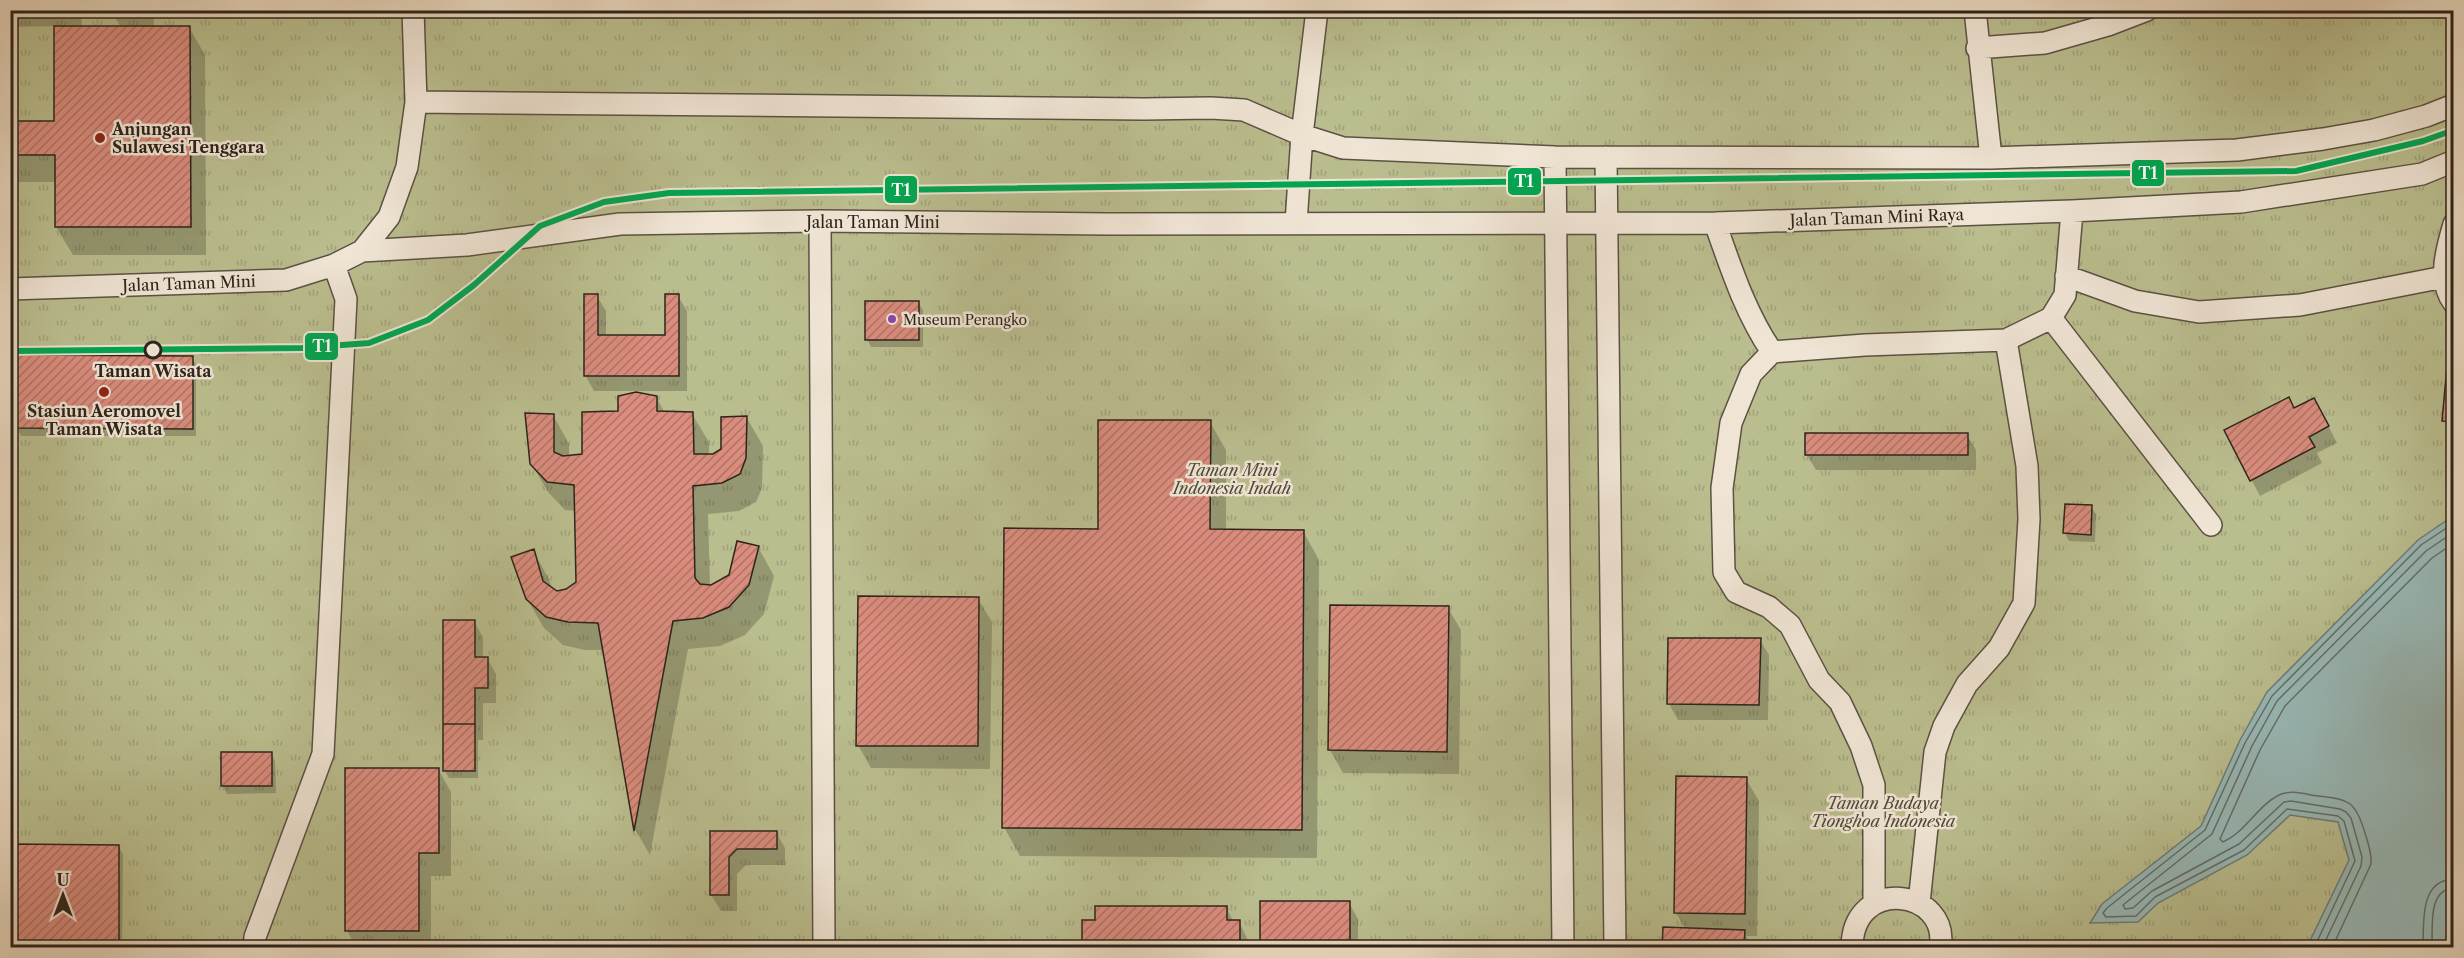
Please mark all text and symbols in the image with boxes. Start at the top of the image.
place label: Anjungan Sulawesi Tenggara [111,119,265,157]
marker: Anjungan Sulawesi Tenggara [93,131,107,145]
line badge: T1 [2131,159,2165,187]
text: T1 [2138,163,2159,183]
line badge: T1 [1507,167,1542,196]
text: T1 [1514,171,1535,191]
line badge: T1 [884,175,918,204]
text: T1 [891,180,912,200]
street label: Jalan Taman Mini Raya [1787,204,1965,230]
street label: Jalan Taman Mini [803,212,940,232]
street label: Jalan Taman Mini [119,271,256,295]
place label: Museum Perangko [903,311,1027,329]
marker: Museum Perangko [886,313,898,325]
line badge: T1 [304,332,339,361]
text: T1 [312,336,333,356]
marker: Taman Wisata [144,341,162,359]
place label: Taman Wisata [94,361,212,381]
marker: Stasiun Aeromovel Taman Wisata [97,385,111,399]
place label: Stasiun Aeromovel Taman Wisata [27,401,181,439]
park label: Taman Mini Indonesia Indah [1171,460,1291,498]
park label: Taman Budaya Tionghoa Indonesia [1811,793,1956,831]
north arrow [33,865,93,925]
text: U [57,870,70,890]

